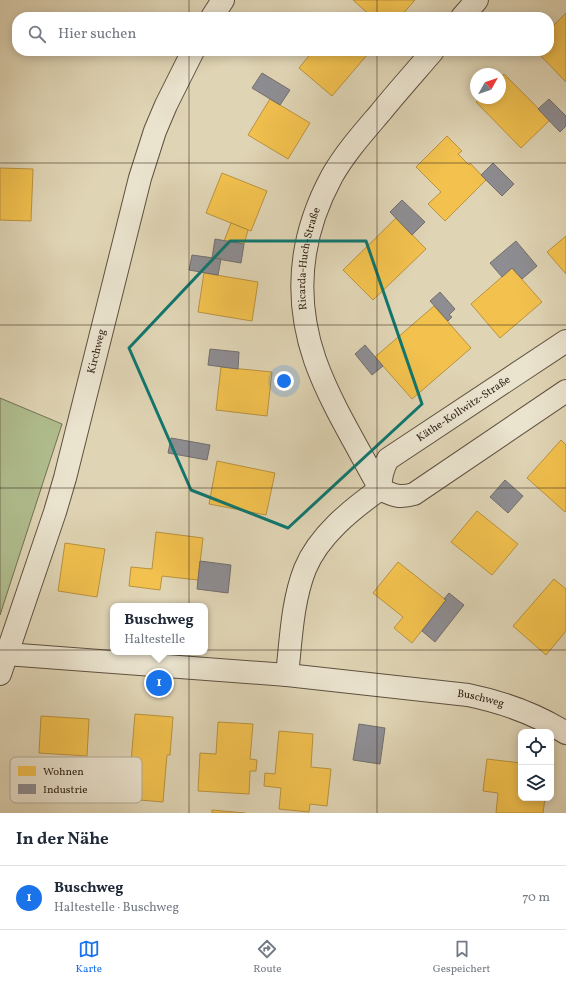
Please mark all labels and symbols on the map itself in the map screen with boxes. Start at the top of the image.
north arrow [470,68,506,104]
street label: Ricarda-Huch-Straße [295,205,324,311]
street label: Kirchweg [84,327,110,375]
your location [274,371,294,391]
street label: Käthe-Kollwitz-Straße [414,372,513,445]
pin: 1 [146,668,172,698]
street label: Buschweg [456,686,506,712]
legend [10,757,142,803]
text: Wohnen [43,765,84,780]
text: Industrie [43,783,88,798]

